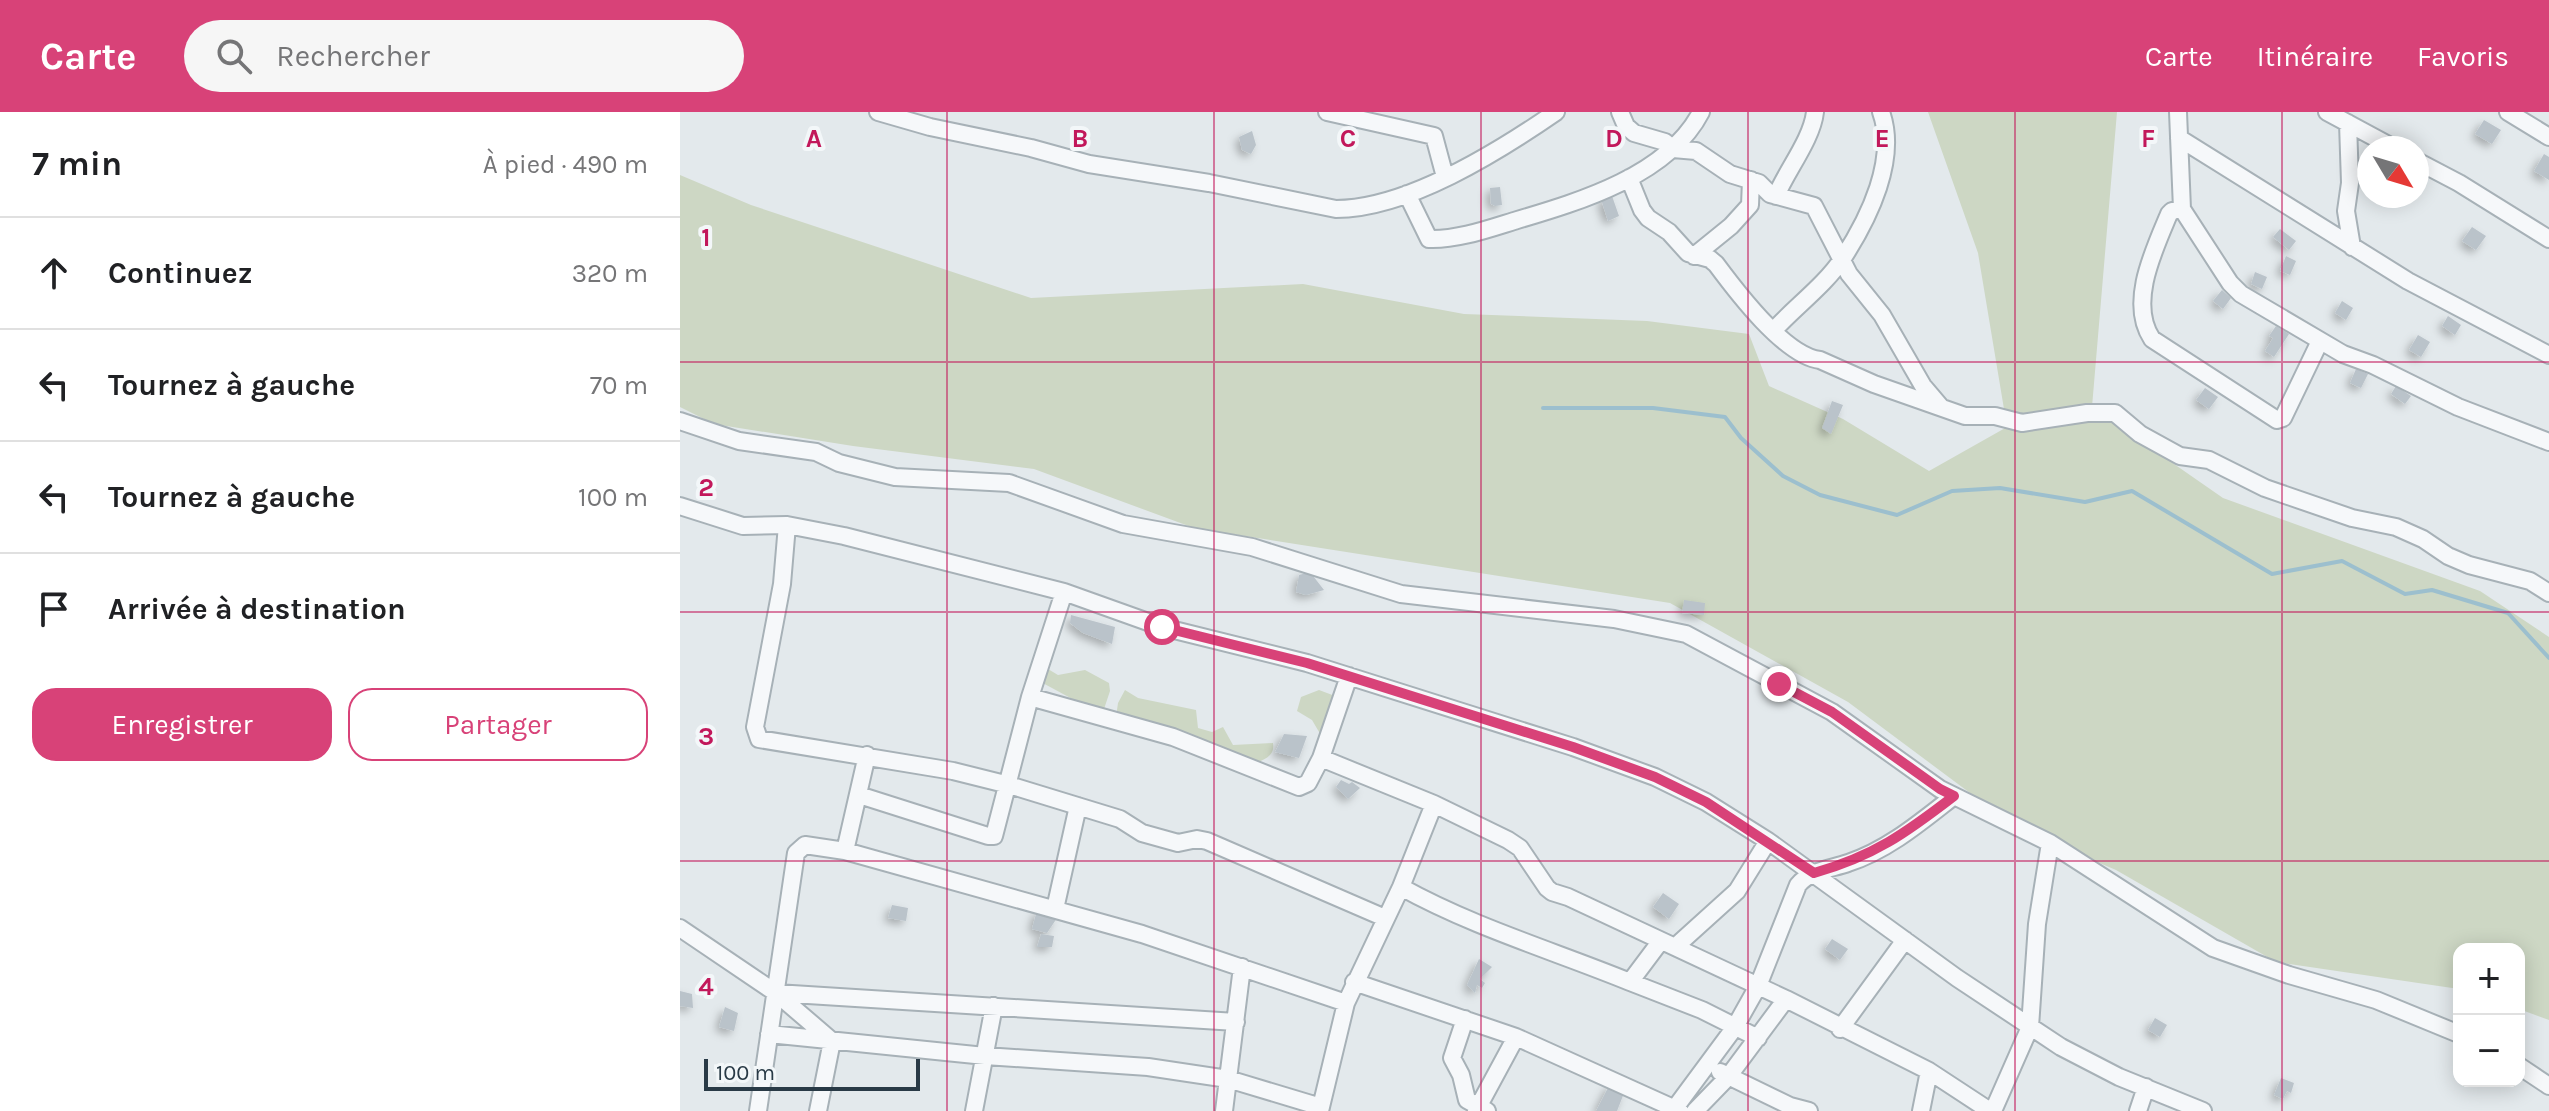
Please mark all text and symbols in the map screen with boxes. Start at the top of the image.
search box [184,20,744,92]
text: Carte [40,34,136,79]
icon: search [212,34,256,78]
text: Rechercher [276,38,430,74]
text: Carte [2145,40,2213,73]
text: Itinéraire [2257,40,2373,73]
text: Favoris [2417,40,2509,73]
text: A [806,123,822,154]
text: B [1072,123,1088,154]
text: C [1340,123,1356,154]
text: D [1605,123,1623,154]
text: E [1874,123,1890,154]
text: F [2141,123,2155,154]
north arrow [2357,136,2429,208]
text: 7 min [32,144,122,184]
text: À pied · 490 m [483,149,648,180]
text: 1 [701,222,711,253]
icon: ahead [32,251,76,295]
text: Continuez [108,255,253,291]
text: 320 m [572,258,648,289]
icon: left [32,363,76,407]
text: Tournez à gauche [108,367,355,403]
text: 70 m [590,370,648,401]
text: 2 [698,472,714,503]
icon: left [32,475,76,519]
text: Tournez à gauche [108,479,355,515]
text: 100 m [578,482,648,513]
icon: arrive [32,587,76,631]
text: Arrivée à destination [108,591,406,627]
route start [1144,609,1180,645]
route end [1761,666,1797,702]
button: Enregistrer [32,688,332,761]
button: Partager [348,688,648,761]
text: 3 [698,721,714,752]
map controls [2453,943,2525,1087]
button: + [2453,943,2525,1015]
text: 4 [698,971,714,1002]
button: − [2453,1015,2525,1087]
scale bar [704,1055,920,1091]
text: 100 m [716,1060,775,1086]

